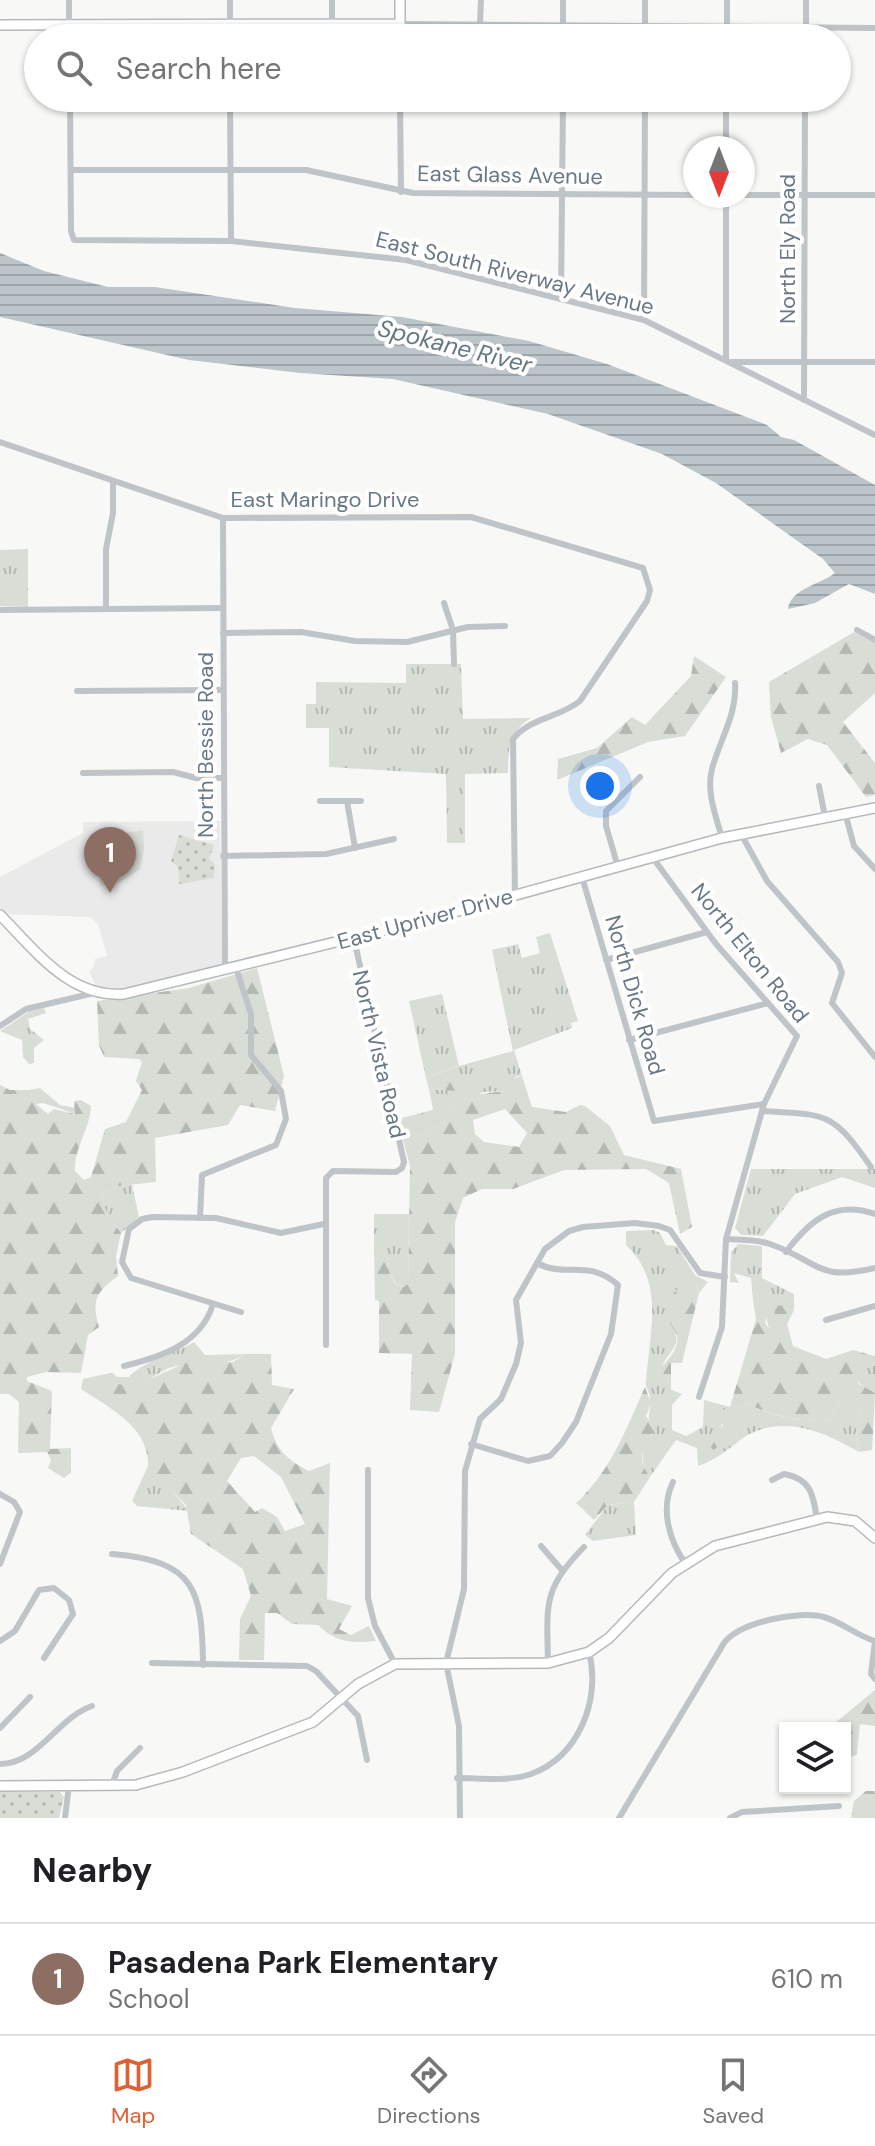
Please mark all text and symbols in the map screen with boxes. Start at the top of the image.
search box [24,24,851,112]
icon: search [52,46,96,90]
text: Search here [116,49,282,88]
north arrow [683,136,755,208]
street label: East Glass Avenue [417,159,603,191]
street label: North Ely Road [773,174,802,324]
street label: East South Riverway Avenue [373,224,657,322]
water label: Spokane River [375,312,536,380]
street label: East Maringo Drive [231,485,419,514]
street label: North Bessie Road [191,652,220,838]
your location [580,766,620,806]
pin: 1 [84,827,136,893]
street label: North Elton Road [685,877,815,1029]
street label: East Upriver Drive [334,882,516,956]
street label: North Dick Road [598,912,672,1078]
street label: North Vista Road [346,967,412,1141]
map controls [779,1722,851,1794]
button: layers [779,1722,851,1794]
text: Nearby [32,1848,152,1893]
text: Pasadena Park Elementary [108,1943,498,1982]
text: 1 [53,1962,63,1996]
text: 610 m [771,1962,843,1996]
text: School [108,1982,190,2016]
tab: Map [111,2053,155,2130]
tab: Directions [377,2053,481,2130]
tab: Saved [702,2053,764,2130]

